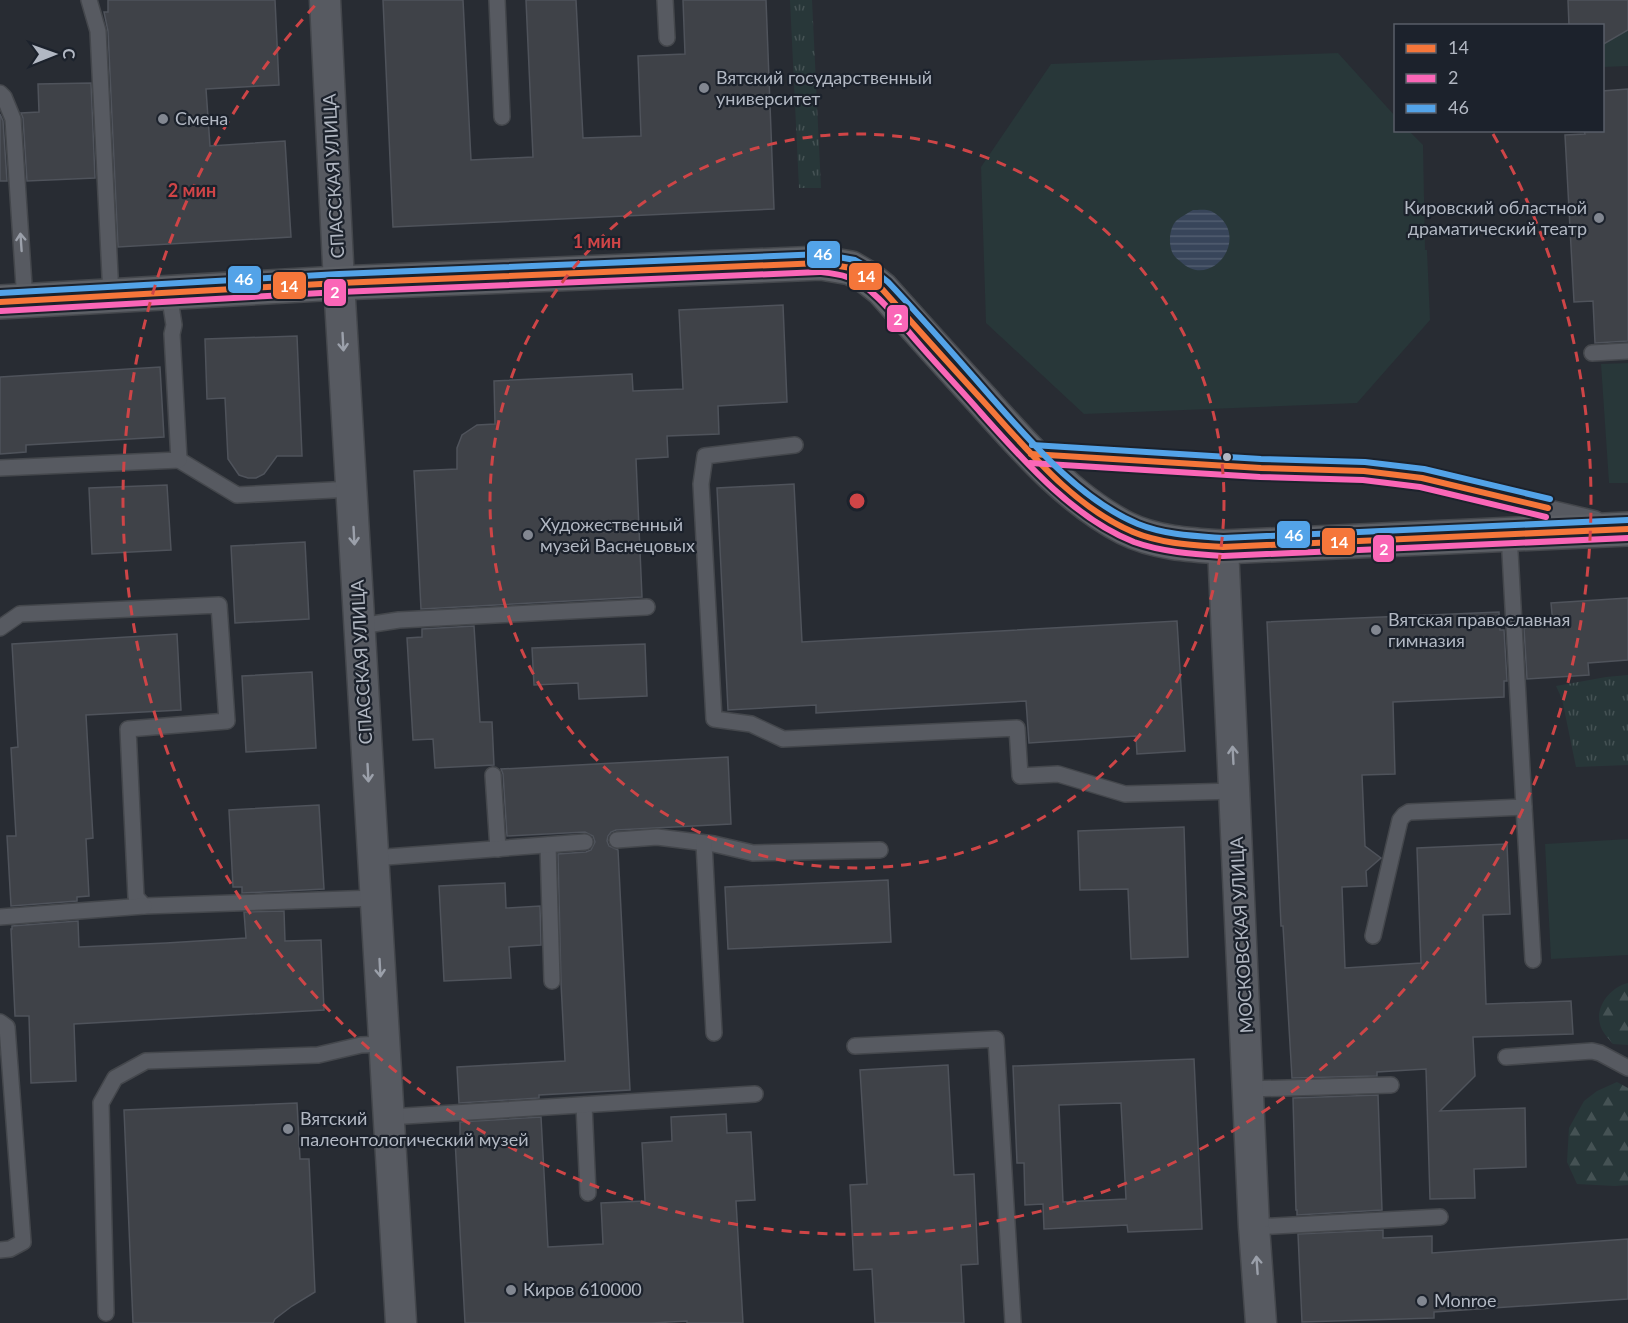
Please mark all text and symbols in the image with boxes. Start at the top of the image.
north arrow [24,24,84,84]
legend [1394,24,1604,132]
text: 14 [1448,36,1469,58]
text: С [60,48,79,60]
place label: Вятский государственный университет [716,66,932,109]
text: 2 [1448,66,1458,88]
marker: Вятский государственный университет [697,81,711,95]
street label: СПАССКАЯ УЛИЦА [318,92,348,259]
text: 46 [1448,96,1469,118]
place label: Смена [175,107,228,129]
marker: Смена [156,112,170,126]
text: 2 мин [168,179,216,201]
place label: Кировский областной драматический театр [1404,196,1587,239]
marker: Кировский областной драматический театр [1592,211,1606,225]
text: 1 мин [573,230,621,252]
one-way arrow [16,233,27,253]
line badge: 46 [806,240,841,269]
text: 46 [814,244,832,263]
line badge: 14 [848,262,883,291]
line badge: 46 [227,265,262,294]
text: 14 [857,266,875,285]
text: 46 [235,269,253,288]
line badge: 14 [272,271,307,300]
text: 14 [280,276,298,295]
line badge: 2 [323,278,347,307]
text: 2 [330,282,340,301]
line badge: 2 [886,304,909,333]
text: 2 [893,309,903,328]
one-way arrow [338,331,349,351]
unlabelled marker [1221,451,1233,463]
centre of rings [847,491,867,511]
place label: Художественный музей Васнецовых [540,513,695,556]
line badge: 46 [1276,520,1311,549]
text: 46 [1285,525,1303,544]
one-way arrow [349,526,360,546]
line badge: 14 [1321,527,1356,556]
marker: Художественный музей Васнецовых [521,528,535,542]
text: 14 [1330,532,1348,551]
line badge: 2 [1372,534,1395,563]
text: 2 [1379,539,1389,558]
street label: СПАССКАЯ УЛИЦА [346,578,376,745]
place label: Вятская православная гимназия [1388,608,1570,651]
marker: Вятская православная гимназия [1369,623,1383,637]
one-way arrow [1227,746,1238,766]
one-way arrow [363,762,374,782]
street label: МОСКОВСКАЯ УЛИЦА [1225,835,1257,1034]
one-way arrow [374,957,385,977]
place label: Вятский палеонтологический музей [300,1107,529,1150]
marker: Вятский палеонтологический музей [281,1122,295,1136]
one-way arrow [1251,1255,1262,1275]
place label: Киров 610000 [523,1278,642,1300]
marker: Киров 610000 [504,1283,518,1297]
place label: Monroe [1434,1289,1497,1311]
marker: Monroe [1415,1294,1429,1308]

